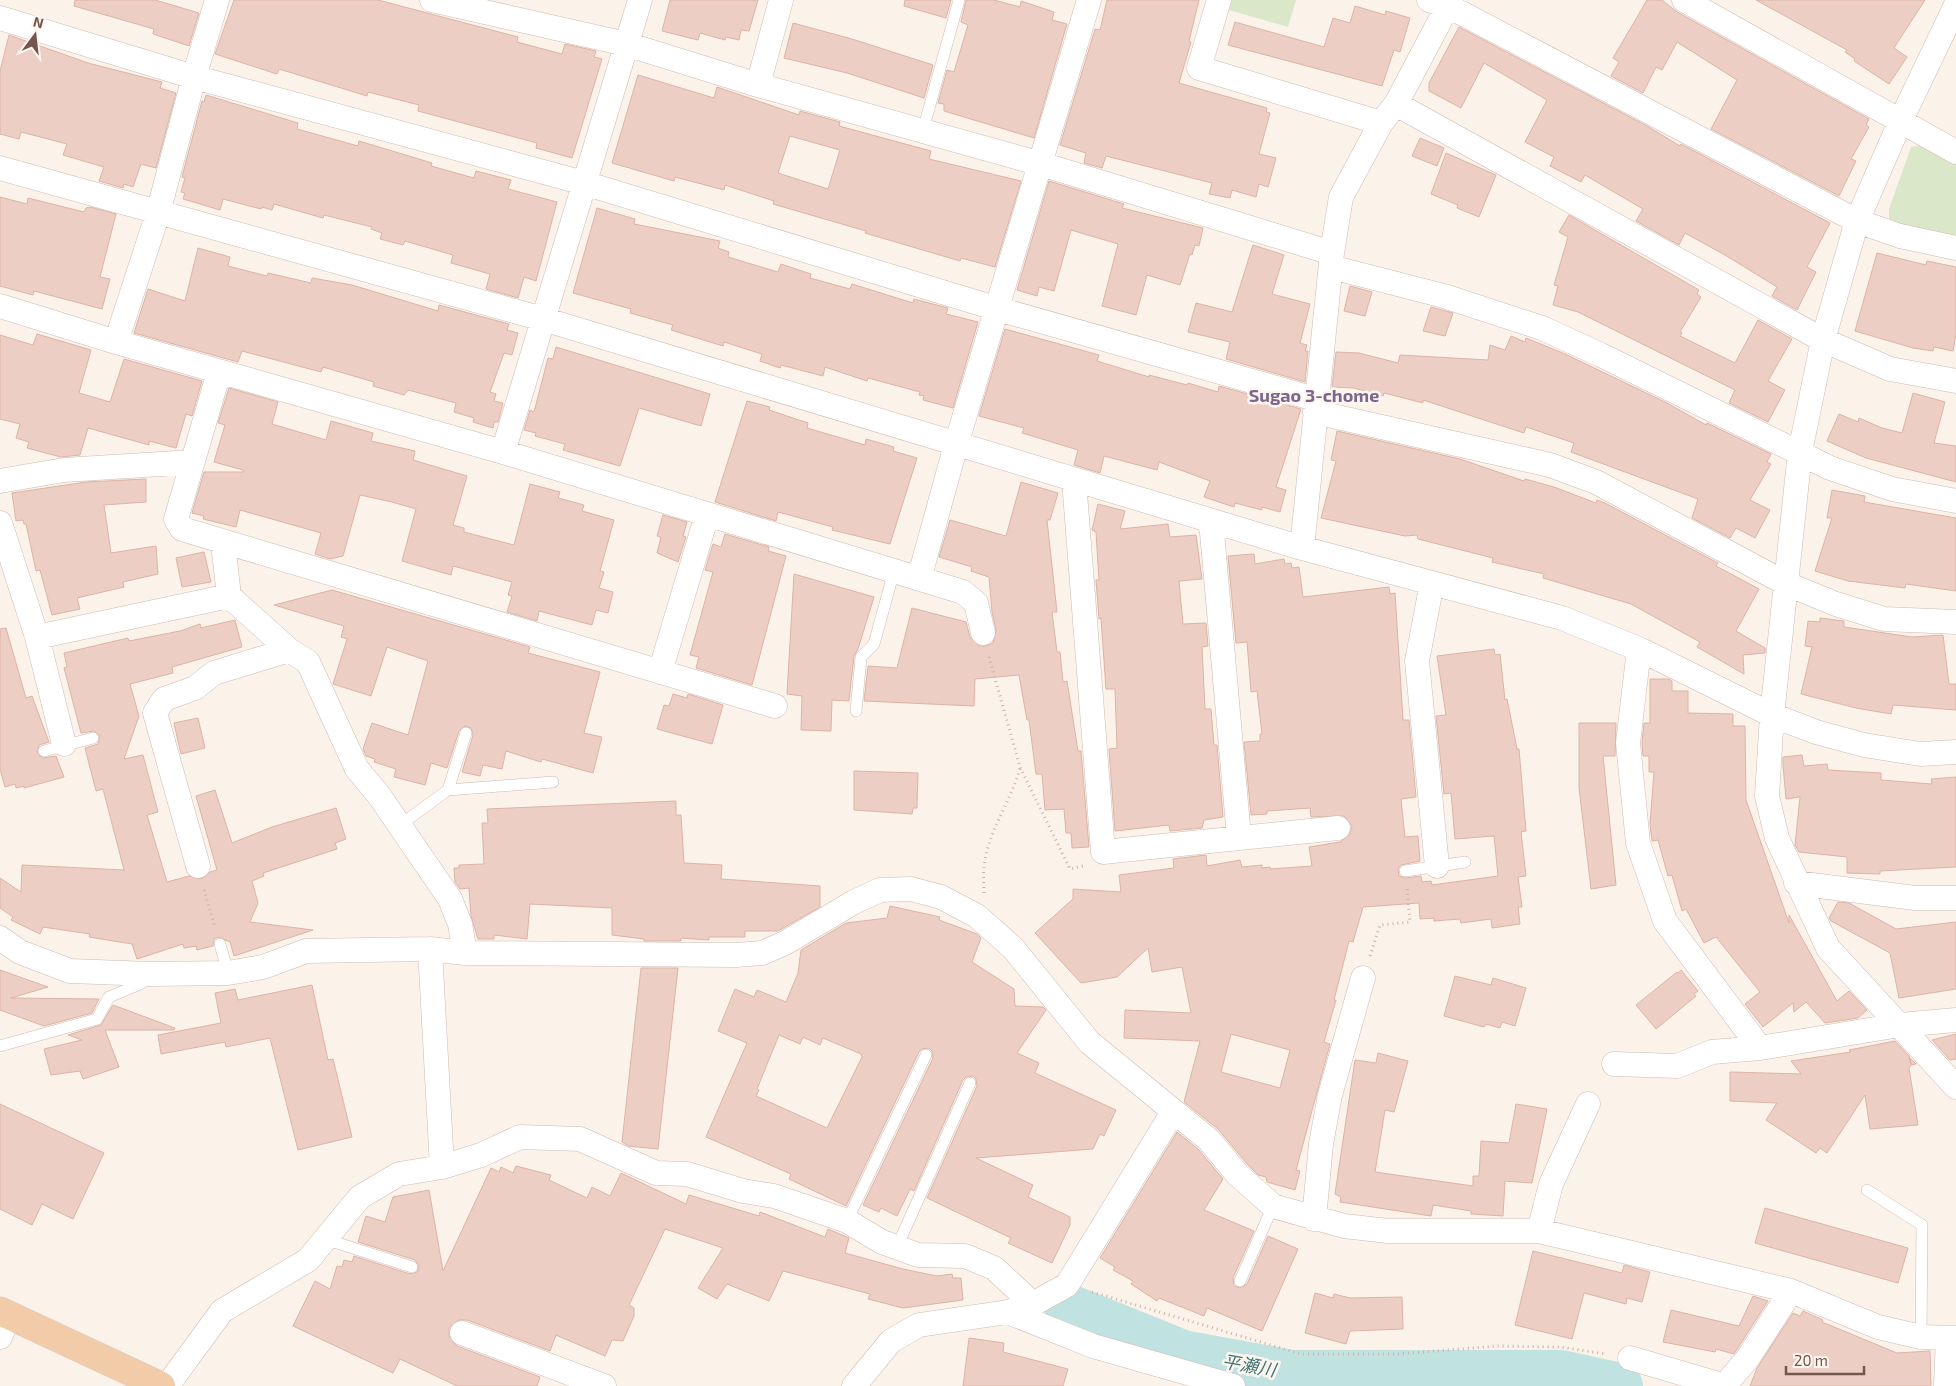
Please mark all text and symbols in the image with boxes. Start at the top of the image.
north arrow [10,10,60,60]
text: N [31,12,46,31]
district label: Sugao 3-chome [1249,384,1379,406]
scale bar [1786,1344,1864,1376]
water label: 平瀬川 [1221,1349,1279,1381]
text: 20 m [1794,1351,1828,1369]

